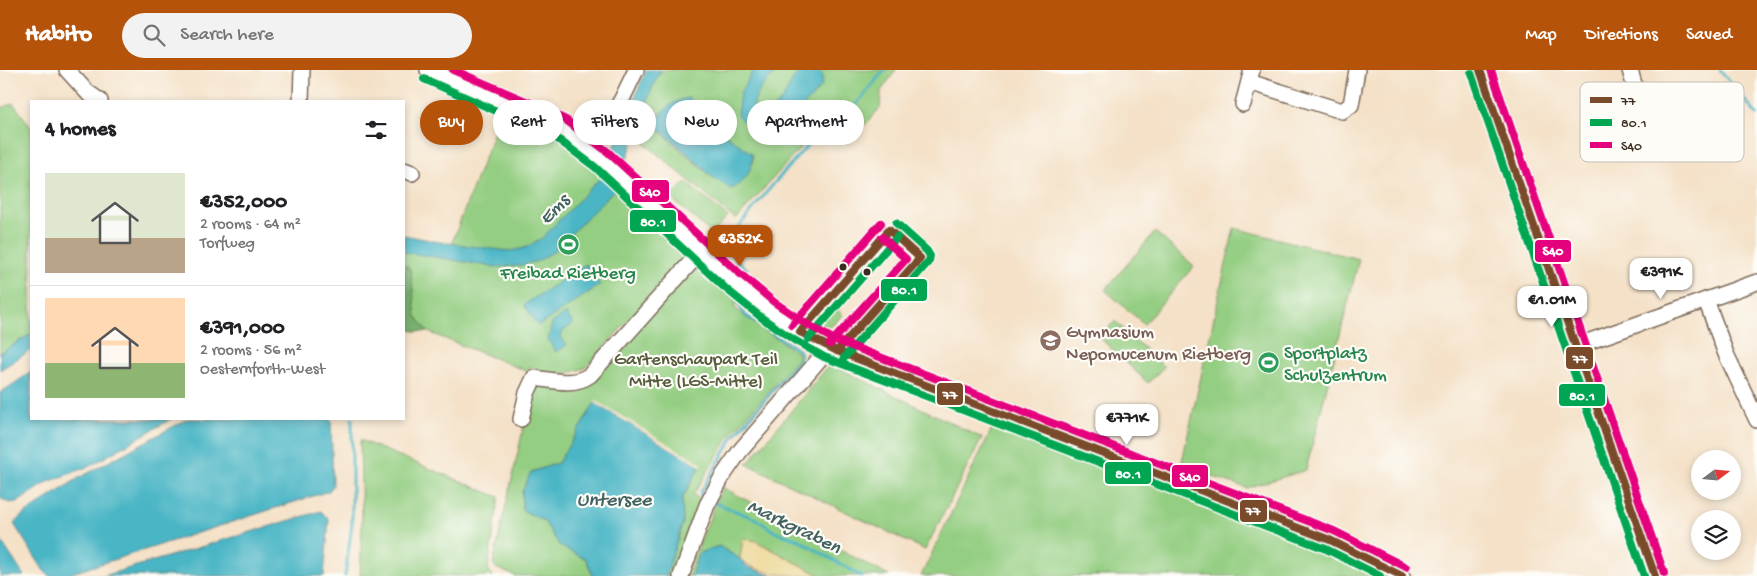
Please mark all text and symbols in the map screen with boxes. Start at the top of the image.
search box [122,13,472,58]
text: Habito [25,21,92,50]
icon: search [140,21,168,49]
text: Search here [180,24,274,47]
text: Map [1525,25,1557,46]
text: Directions [1585,25,1658,46]
text: Saved [1686,25,1732,46]
legend [1580,82,1744,162]
text: 77 [1620,94,1636,111]
chip: Buy [420,100,483,145]
chip: Rent [493,100,563,145]
chip: Filters [573,100,656,145]
chip: New [666,100,737,145]
chip: Apartment [747,100,864,145]
icon: filters [362,116,390,144]
text: 80.1 [1621,116,1647,133]
text: 4 homes [45,118,116,143]
text: S40 [1621,139,1642,156]
line badge: S40 [631,179,670,203]
text: S40 [639,185,661,202]
water label: Ems [535,189,577,231]
text: €352,000 [200,191,287,216]
icon: home [85,193,145,253]
line badge: 80.1 [629,209,677,233]
text: 80.1 [640,215,666,232]
text: 2 rooms · 64 m² [200,216,301,235]
pin: €352K [705,224,775,267]
text: €352K [719,231,761,250]
sports icon: Freibad Rietberg [556,233,580,257]
text: Torfweg [200,235,255,254]
line badge: S40 [1534,239,1572,263]
text: S40 [1542,244,1564,261]
pin: €391K [1626,258,1696,300]
unlabelled marker [838,262,848,272]
place label: Freibad Rietberg [499,263,636,286]
text: €391K [1640,264,1682,283]
unlabelled marker [862,267,872,277]
line badge: 80.1 [880,278,928,302]
text: 80.1 [891,283,917,300]
pin: €1.01M [1511,286,1593,328]
text: €1.01M [1528,292,1576,311]
text: €391,000 [200,317,285,342]
icon: home [85,318,145,378]
place label: Gymnasium Nepomucenum Rietberg [1066,322,1251,367]
school or university icon: Gymnasium Nepomucenum Rietberg [1038,329,1062,353]
text: 2 rooms · 56 m² [200,342,302,361]
place label: Sportplatz Schulzentrum [1284,343,1387,388]
line badge: 77 [1565,346,1594,370]
park label: Gartenschaupark Teil Mitte (LGS-Mitte) [614,349,778,394]
sports icon: Sportplatz Schulzentrum [1256,350,1280,374]
text: 77 [1572,352,1588,369]
text: Oesternforth-West [200,361,325,380]
line badge: 77 [936,382,964,406]
line badge: 80.1 [1558,383,1606,407]
text: 77 [942,388,958,405]
text: 80.1 [1569,389,1595,406]
pin: €771K [1092,404,1162,446]
text: €771K [1106,410,1148,429]
north arrow [1691,450,1741,500]
map controls [1691,450,1741,560]
line badge: 80.1 [1104,461,1152,485]
line badge: S40 [1171,464,1209,488]
text: 80.1 [1115,467,1141,484]
text: S40 [1179,470,1201,487]
water label: Untersee [577,490,652,513]
water label: Markgraben [743,496,844,561]
line badge: 77 [1239,499,1268,523]
text: 77 [1245,504,1261,521]
button: layers [1691,510,1741,560]

